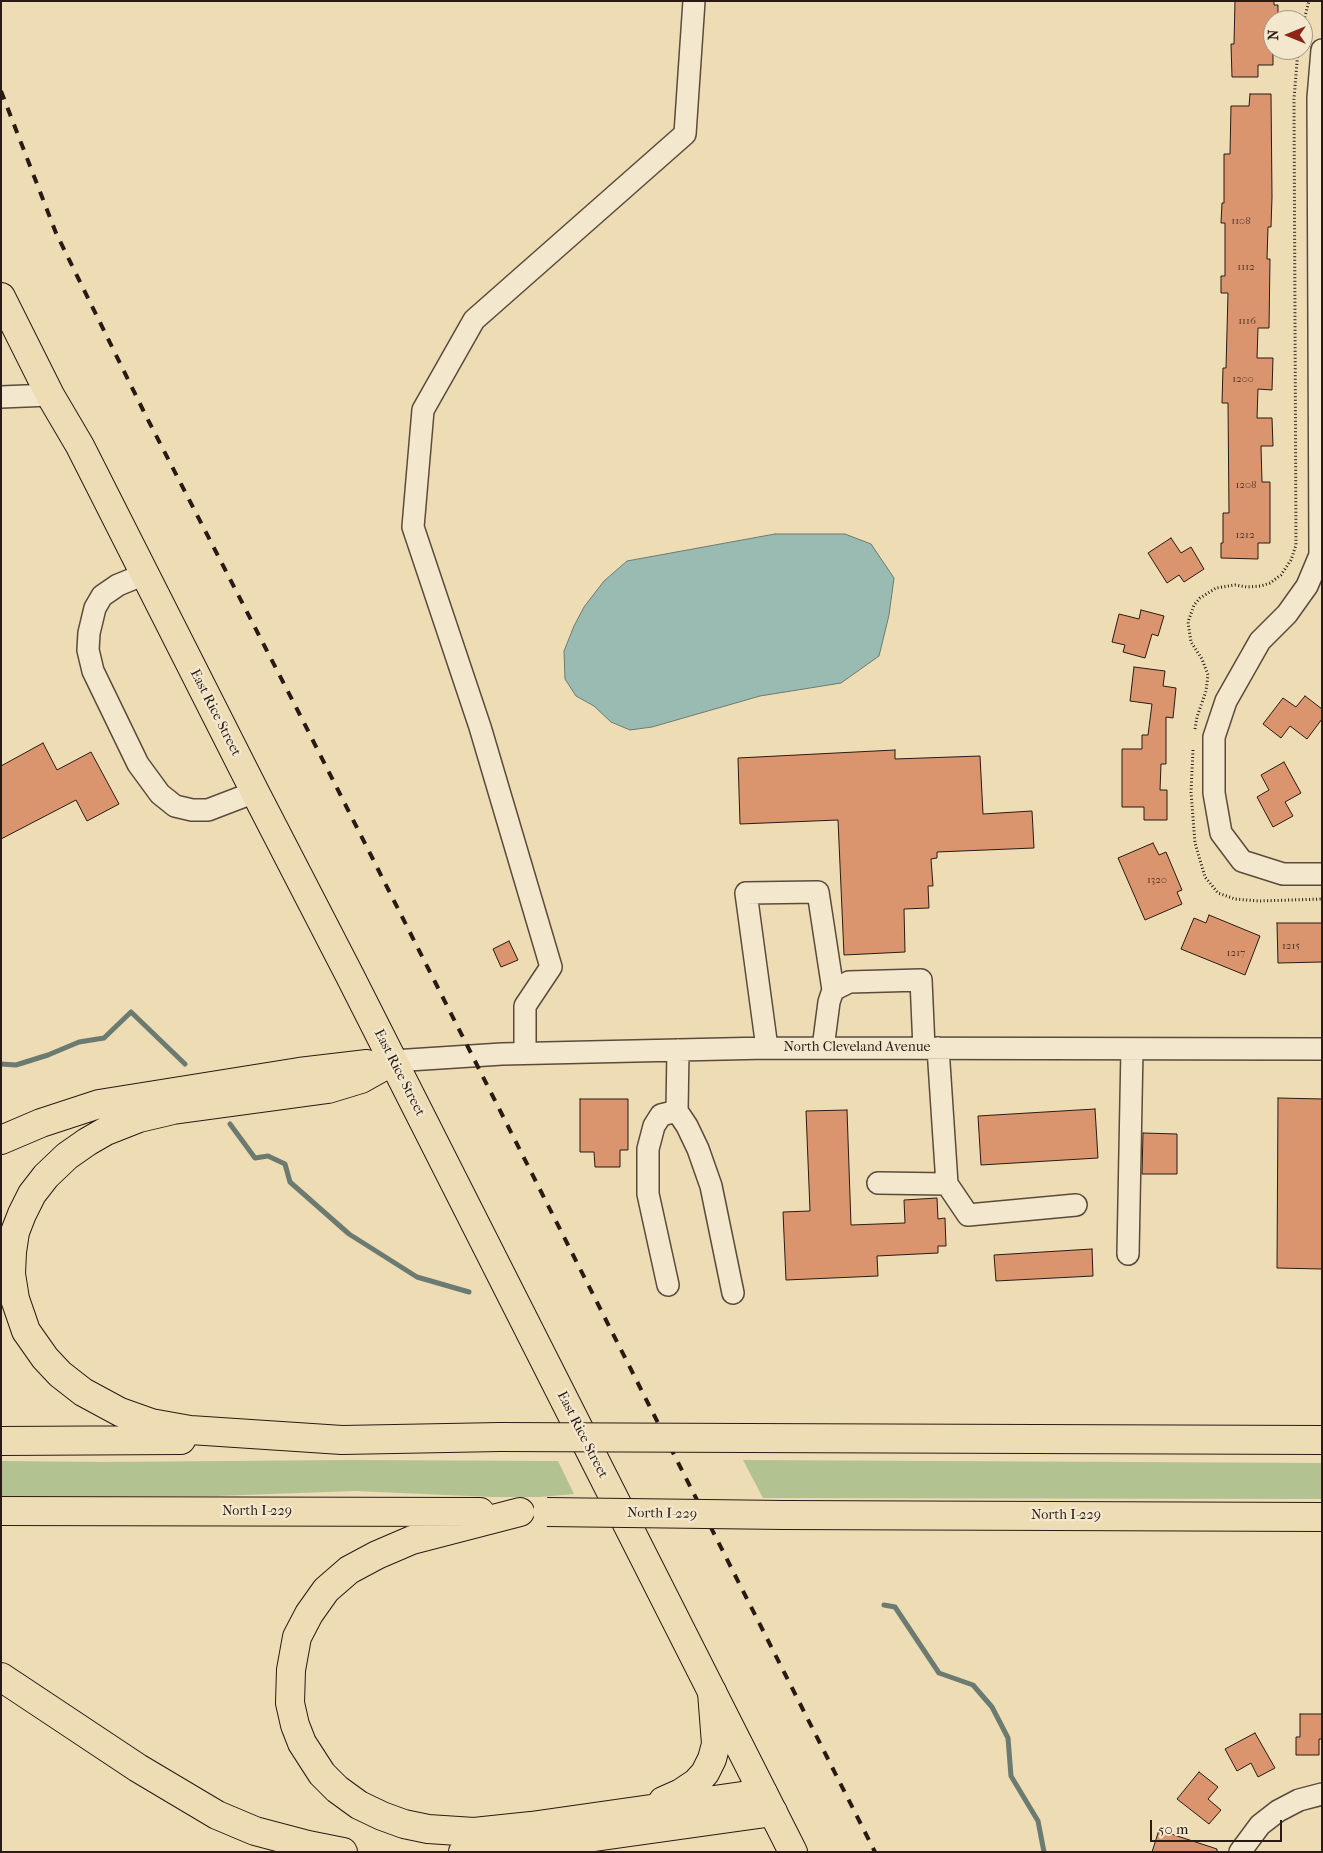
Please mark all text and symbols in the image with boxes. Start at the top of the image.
north arrow [1263,10,1313,60]
text: N [1265,30,1282,40]
house number: 1108 [1231,214,1251,228]
house number: 1112 [1237,260,1255,274]
house number: 1116 [1238,314,1256,328]
house number: 1200 [1232,372,1254,386]
house number: 1208 [1235,478,1257,492]
house number: 1212 [1235,528,1255,542]
street label: East Rice Street [186,667,244,759]
house number: 1320 [1147,873,1167,887]
house number: 1215 [1282,939,1300,953]
house number: 1217 [1227,946,1245,960]
street label: East Rice Street [370,1027,428,1119]
street label: North Cleveland Avenue [783,1040,931,1056]
street label: East Rice Street [553,1389,611,1481]
street label: North I-229 [222,1504,292,1520]
street label: North I-229 [627,1505,697,1523]
street label: North I-229 [1031,1508,1101,1524]
scale bar [1153,1810,1286,1842]
text: 50 m [1158,1820,1188,1838]

